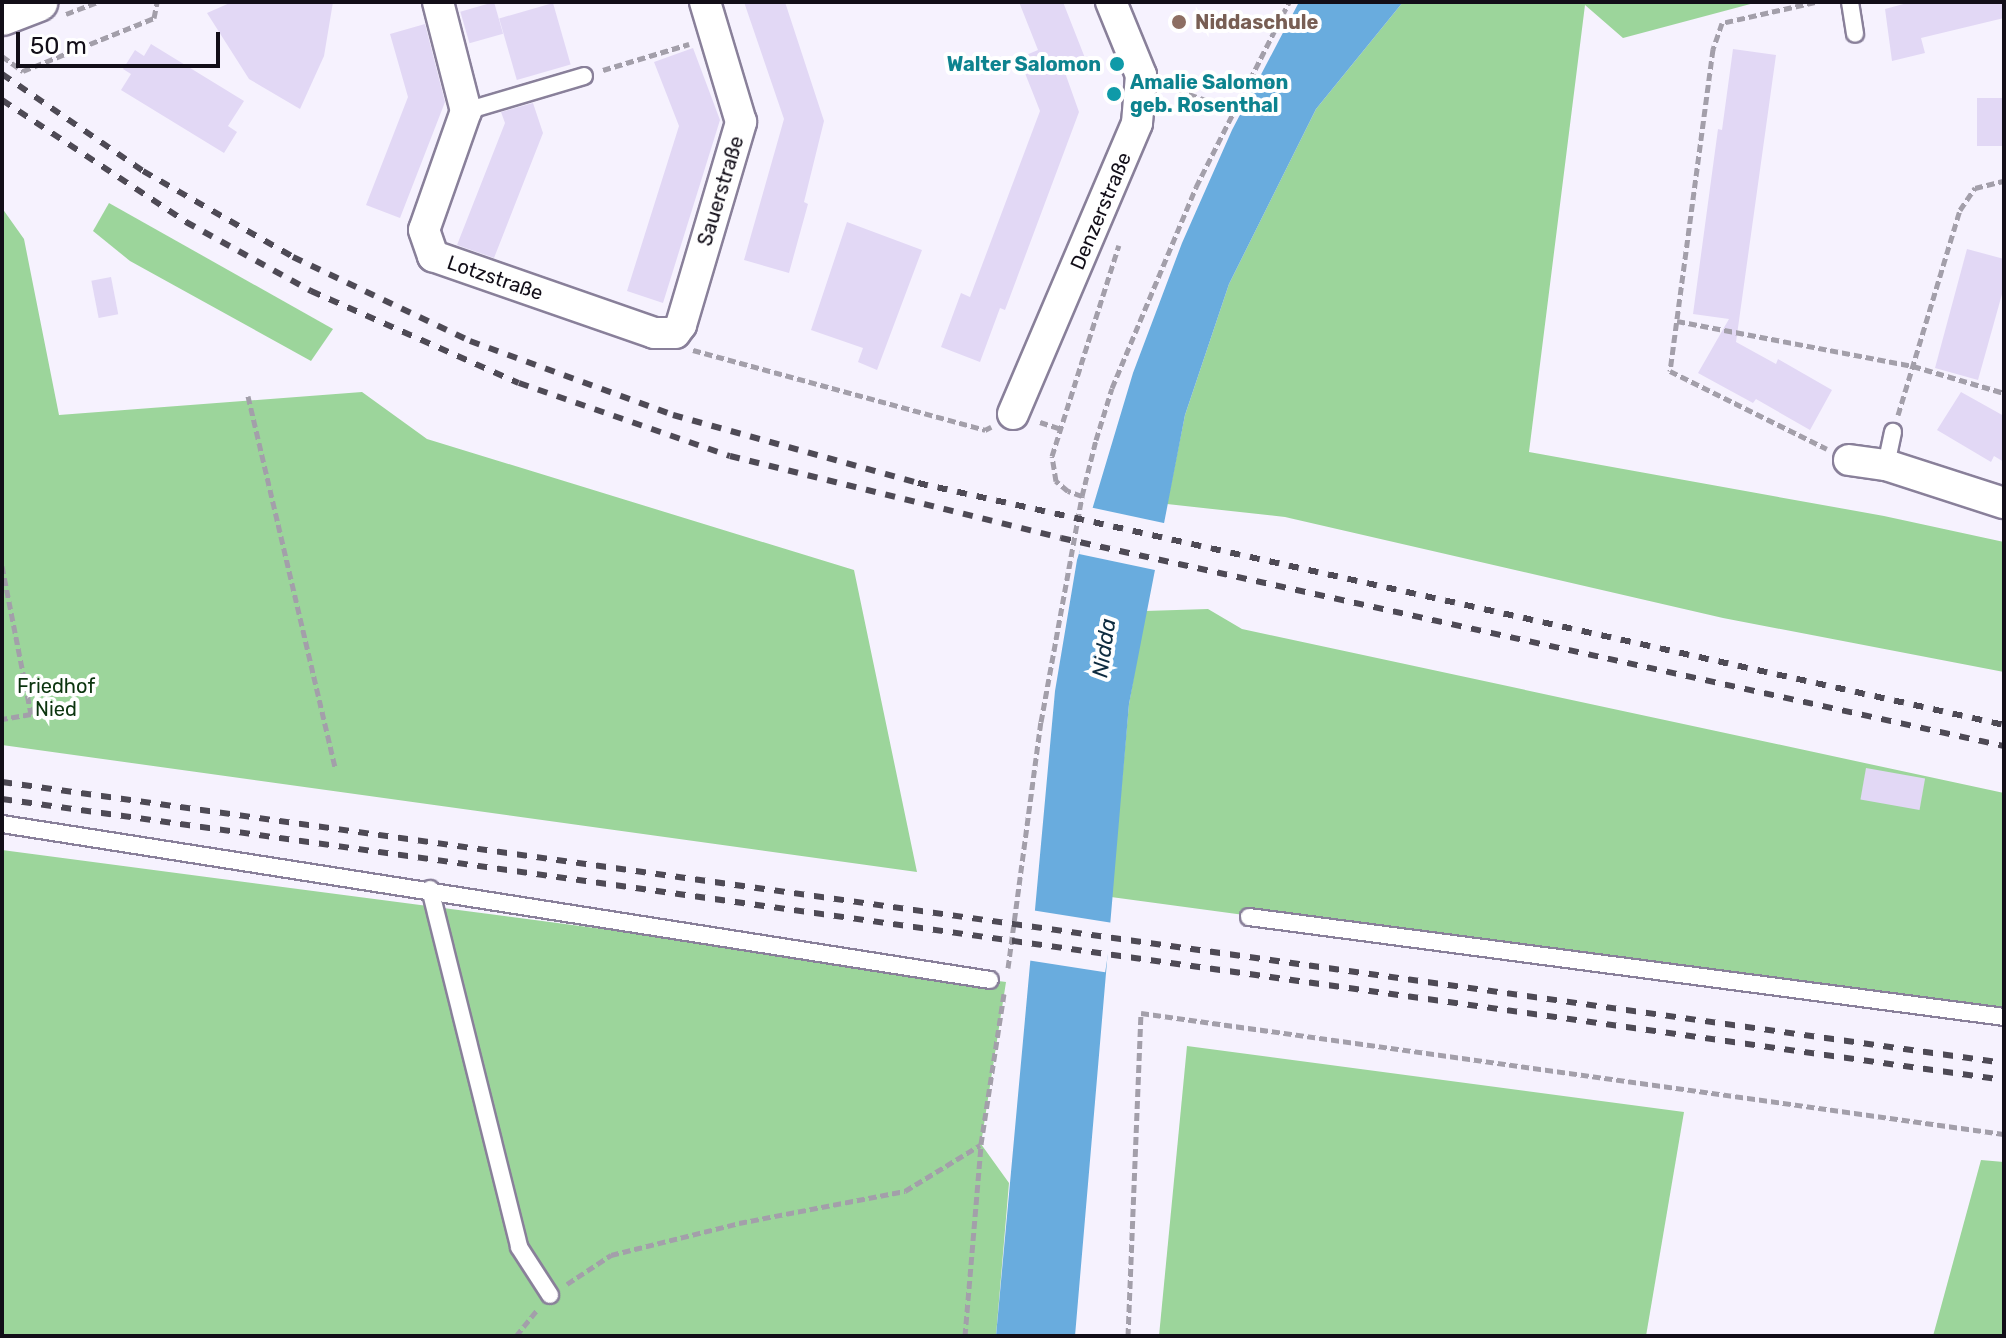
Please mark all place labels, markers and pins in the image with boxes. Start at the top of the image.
place label: Niddaschule [1195,10,1318,34]
marker: Niddaschule [1170,13,1188,31]
place label: Walter Salomon [946,52,1101,76]
marker: Walter Salomon [1108,55,1126,73]
place label: Amalie Salomon geb. Rosenthal [1130,70,1288,117]
marker: Amalie Salomon geb. Rosenthal [1105,85,1123,103]

